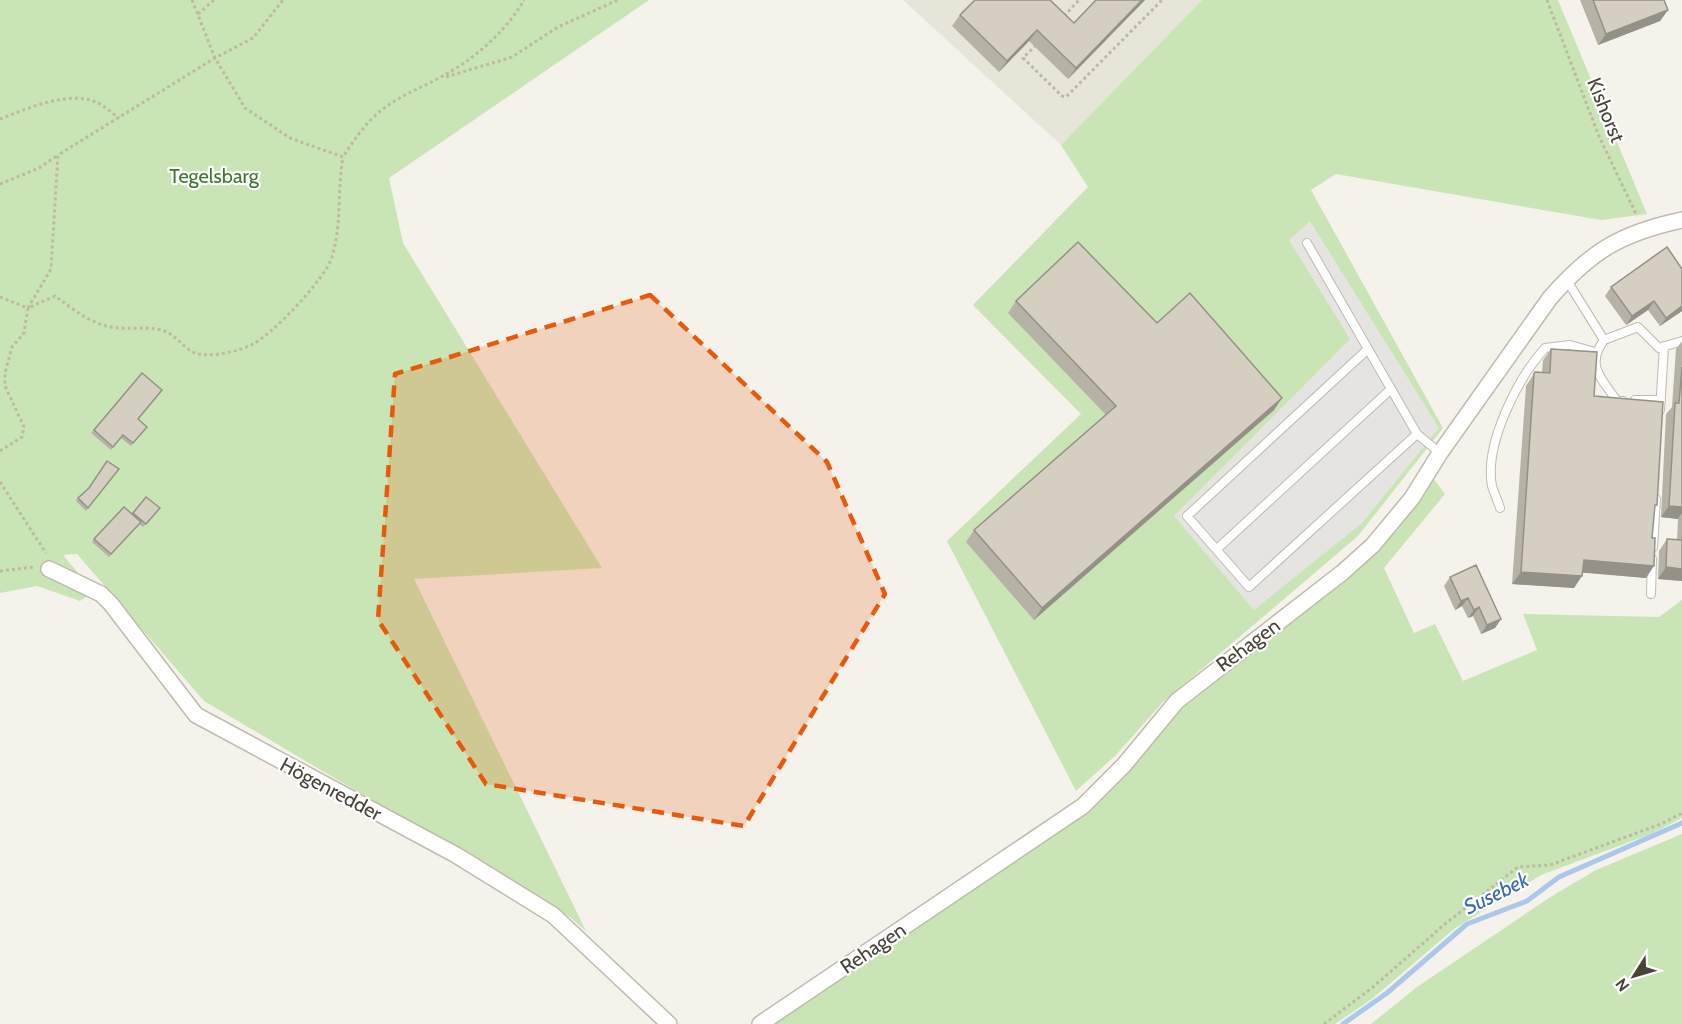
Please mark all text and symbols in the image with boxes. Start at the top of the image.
street label: Kishorst [1582,74,1630,146]
park label: Tegelsbarg [169,164,260,188]
street label: Rehagen [1211,613,1285,677]
street label: Högenredder [276,752,386,826]
water label: Susebek [1460,866,1533,919]
street label: Rehagen [836,917,910,979]
north arrow [1604,946,1664,1006]
text: N [1611,974,1633,995]

